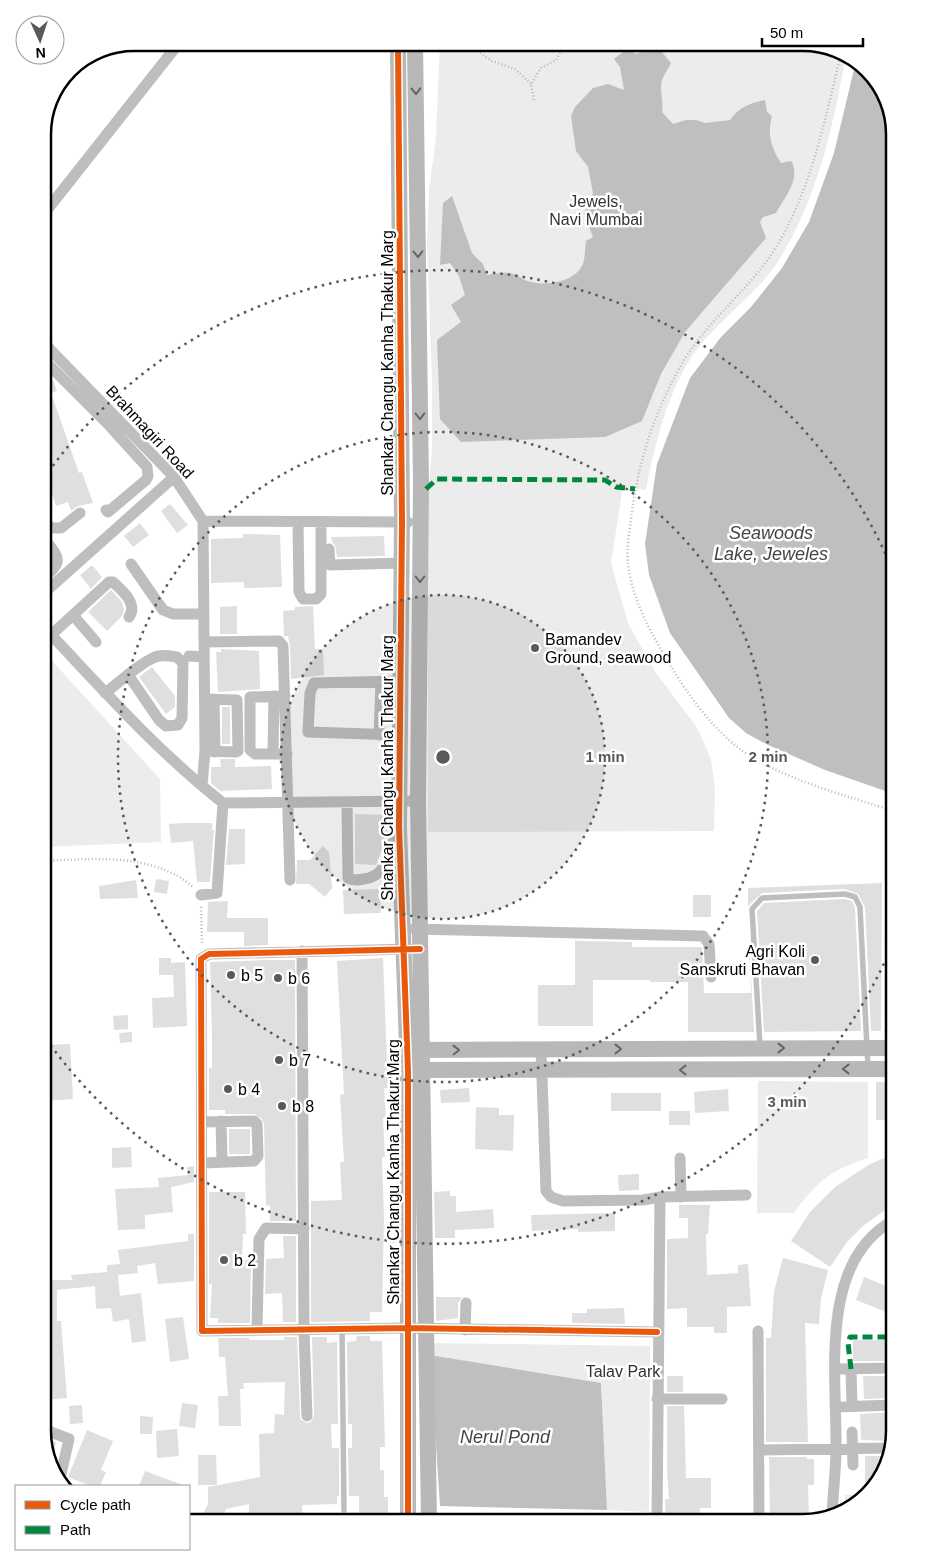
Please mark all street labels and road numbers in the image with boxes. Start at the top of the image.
street label: Shankar Changu Kanha Thakur Marg [379,230,396,496]
street label: Brahmagiri Road [103,382,197,482]
street label: Shankar Changu Kanha Thakur Marg [379,635,396,901]
street label: Shankar Changu Kanha Thakur Marg [385,1039,402,1305]

